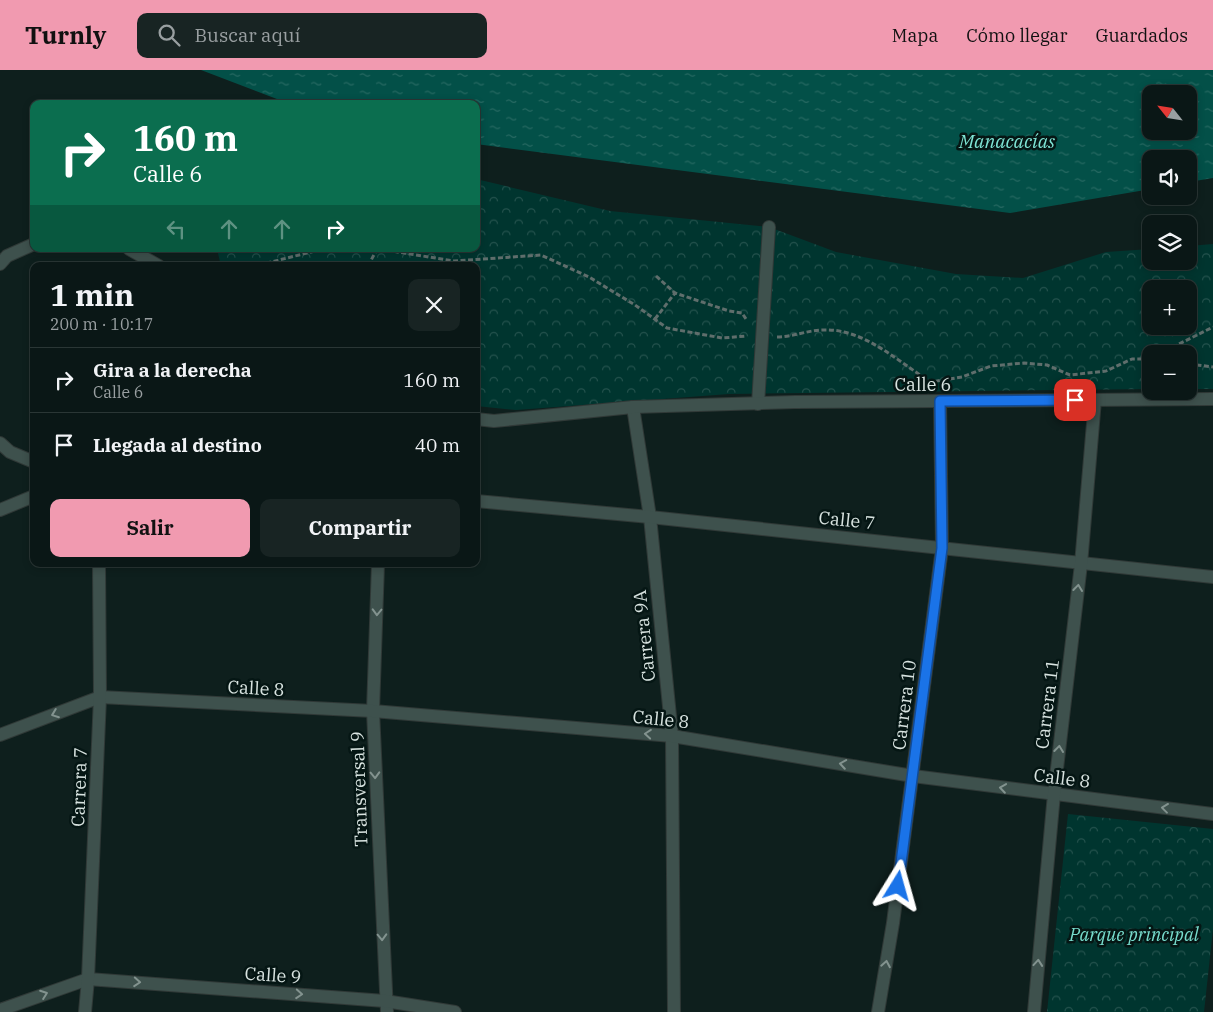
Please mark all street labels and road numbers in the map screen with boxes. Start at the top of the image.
street label: Calle 6 [895,373,951,396]
street label: Calle 7 [818,506,876,534]
street label: Carrera 9A [628,588,660,683]
street label: Carrera 11 [1030,658,1064,750]
street label: Carrera 10 [887,659,921,751]
street label: Calle 8 [227,675,285,701]
street label: Calle 8 [632,705,690,733]
street label: Transversal 9 [345,731,373,847]
street label: Carrera 7 [66,747,92,827]
street label: Calle 8 [1032,763,1092,793]
street label: Calle 9 [244,962,302,988]

